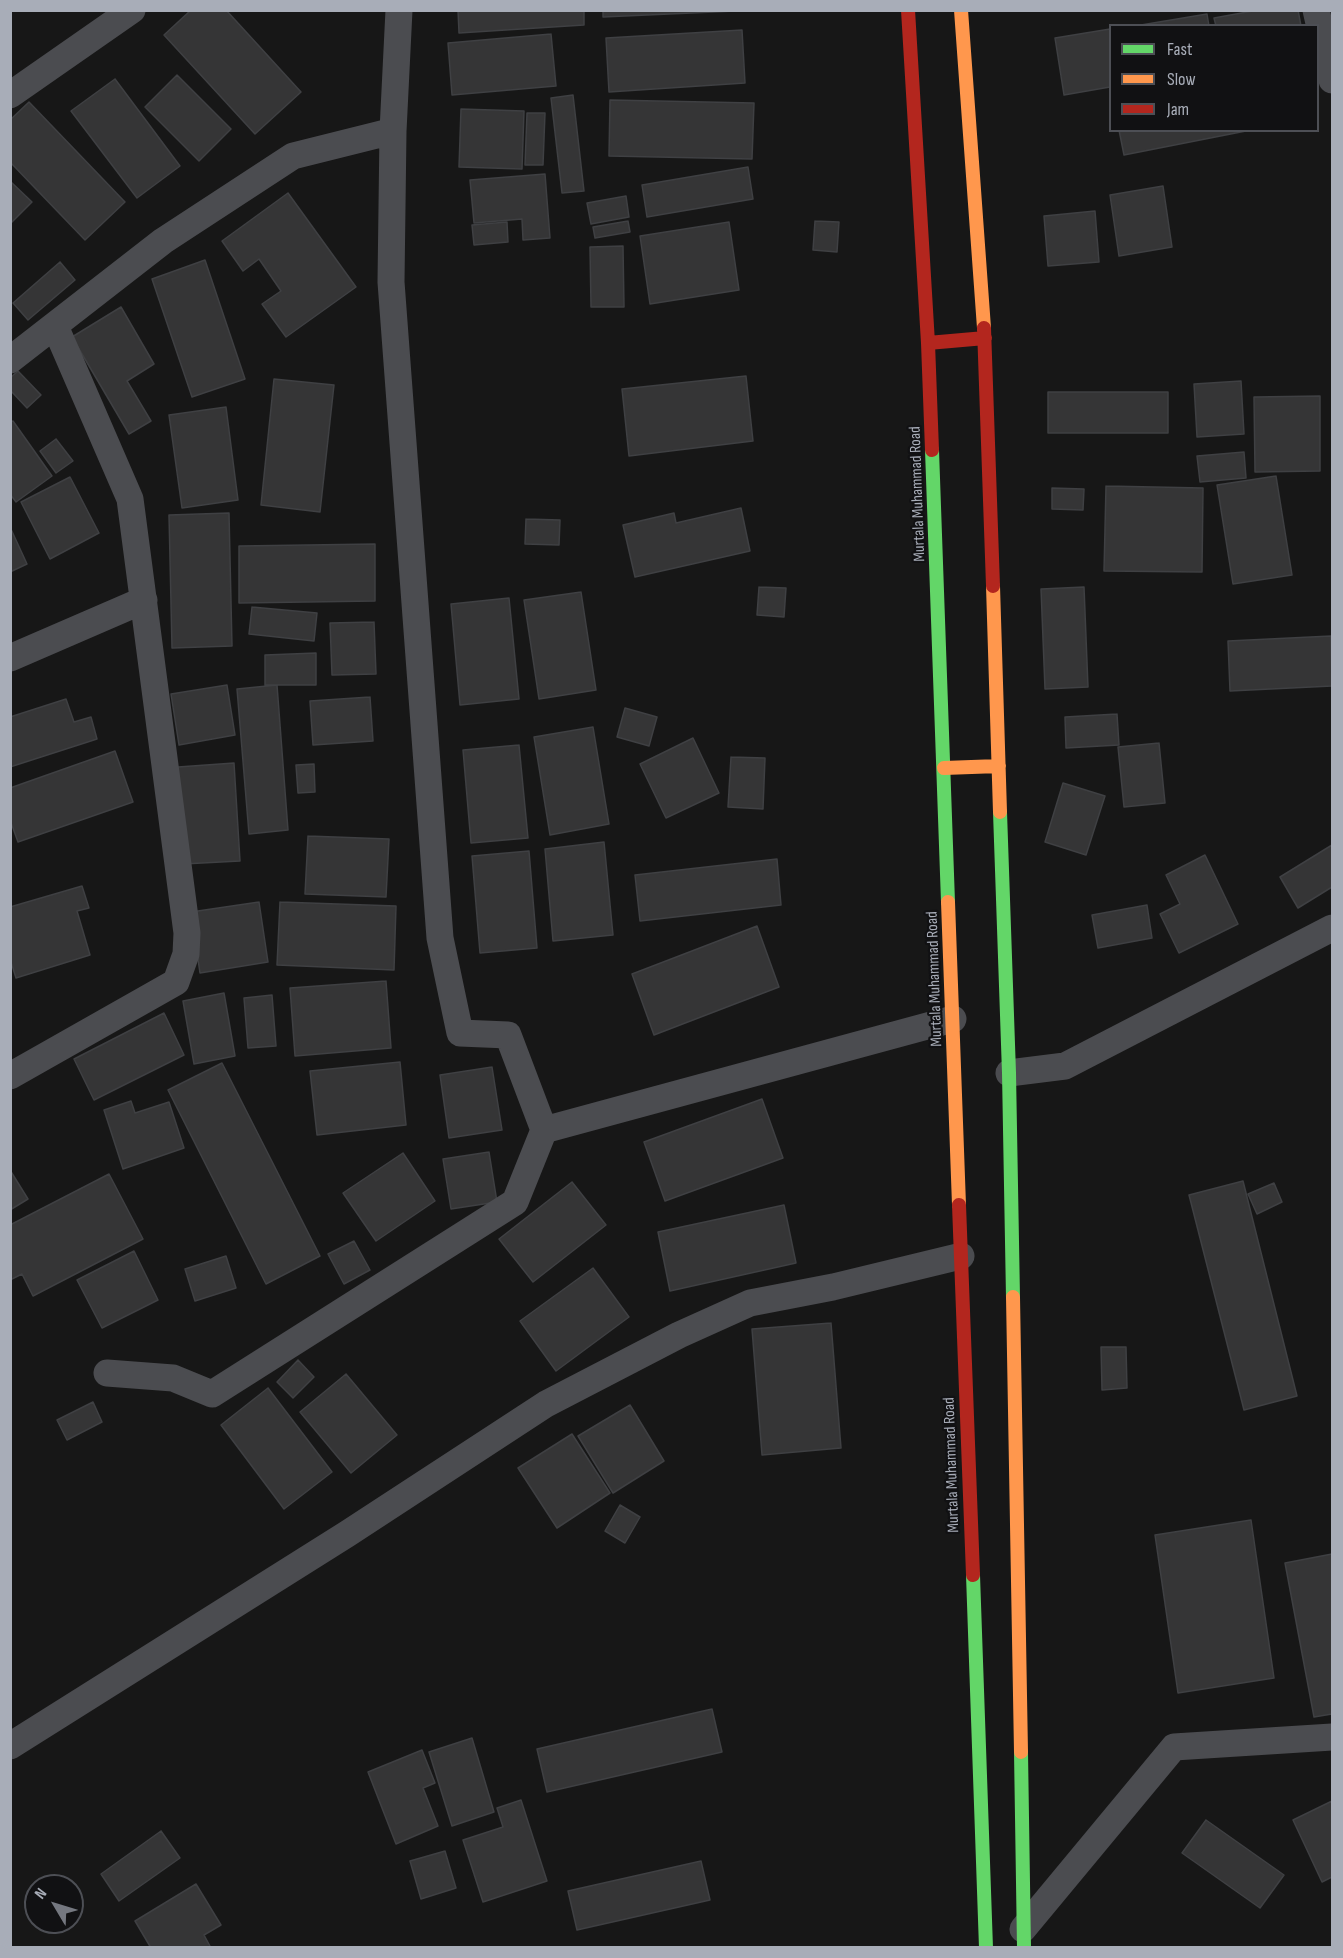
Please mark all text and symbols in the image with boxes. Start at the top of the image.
legend [1109,24,1319,132]
text: Fast [1167,39,1192,60]
text: Slow [1167,69,1196,90]
text: Jam [1167,99,1189,120]
street label: Murtala Muhammad Road [906,426,930,562]
street label: Murtala Muhammad Road [923,911,947,1047]
street label: Murtala Muhammad Road [940,1397,964,1533]
north arrow [24,1874,84,1934]
text: N [31,1885,51,1903]

